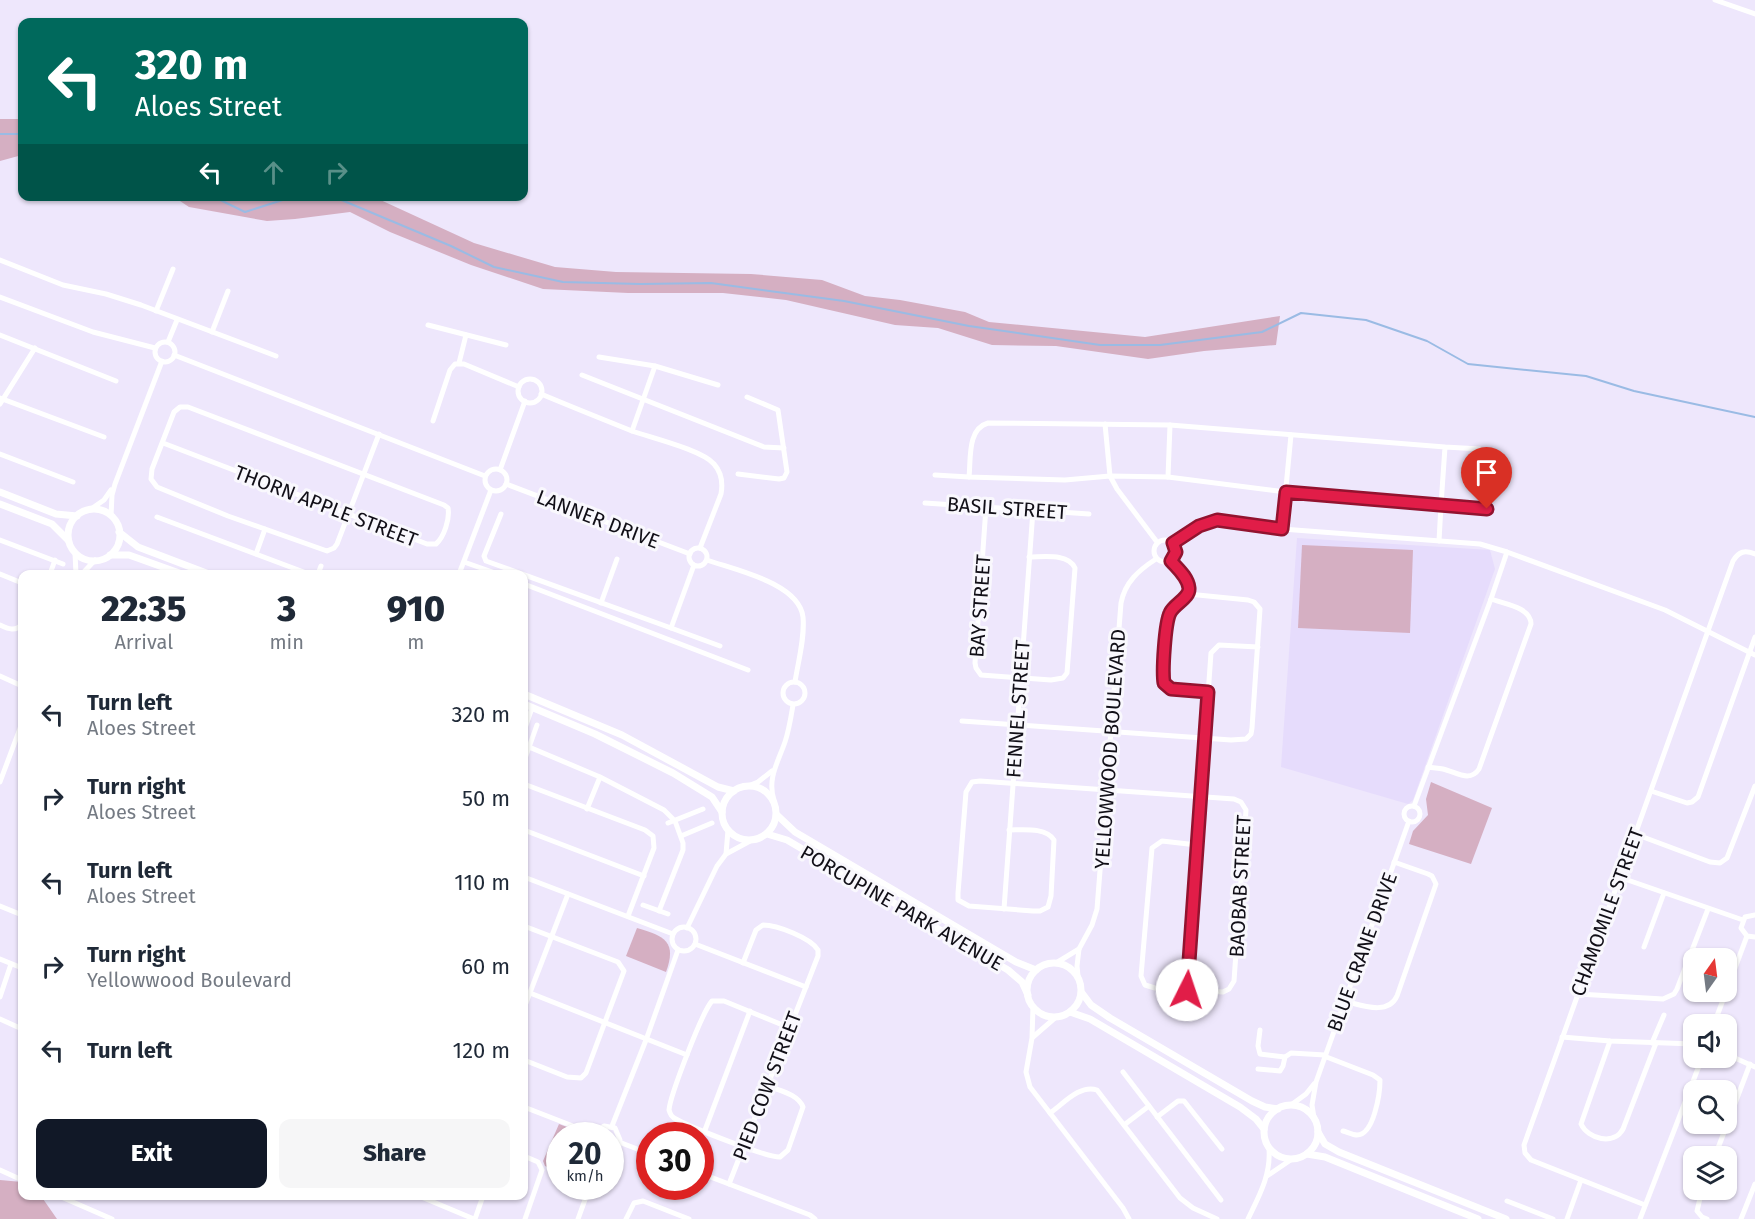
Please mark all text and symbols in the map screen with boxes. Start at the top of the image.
text: 320 m [135,40,248,90]
icon: left [36,42,114,120]
text: Aloes Street [135,91,282,123]
icon: left [194,156,227,189]
icon: ahead [257,156,290,189]
icon: right [320,156,353,189]
pin [1461,447,1512,509]
icon: arrive [1470,456,1503,489]
street label: THORN APPLE STREET [231,460,422,552]
street label: LANNER DRIVE [533,485,663,553]
street label: BASIL STREET [946,492,1068,524]
street label: BAY STREET [964,553,996,658]
text: 22:35 [101,587,186,631]
text: 3 [277,587,296,631]
text: 910 [387,587,445,631]
street label: YELLOWWOOD BOULEVARD [1090,628,1130,870]
text: Arrival [114,630,173,654]
text: min [269,630,304,654]
text: m [407,630,425,654]
street label: FENNEL STREET [1001,638,1035,779]
text: Turn left [87,689,172,716]
icon: left [36,698,69,731]
text: 320 m [451,701,510,728]
text: Aloes Street [87,716,196,740]
text: Turn right [87,773,186,800]
icon: right [36,782,69,815]
text: 50 m [462,785,510,812]
text: Aloes Street [87,800,196,824]
street label: BAOBAB STREET [1224,813,1256,958]
street label: CHAMOMILE STREET [1565,824,1649,999]
street label: PORCUPINE PARK AVENUE [796,840,1008,976]
text: Turn left [87,857,172,884]
icon: left [36,866,69,899]
text: 110 m [454,869,510,896]
street label: BLUE CRANE DRIVE [1322,869,1402,1035]
text: Aloes Street [87,884,196,908]
text: Turn right [87,941,186,968]
north arrow [1683,948,1737,1002]
map controls [1683,948,1737,1200]
icon: right [36,950,69,983]
text: 60 m [461,953,510,980]
position arrow [1155,958,1219,1022]
text: Yellowwood Boulevard [87,968,292,992]
street label: PIED COW STREET [728,1008,807,1164]
button: sound [1683,1014,1737,1068]
icon: left [36,1034,69,1067]
text: Turn left [87,1037,172,1064]
text: 120 m [453,1037,510,1064]
button: search [1683,1080,1737,1134]
button: Exit [36,1119,267,1188]
button: Share [279,1119,510,1188]
speed limit sign: 30 [636,1122,714,1200]
text: 20 [568,1136,602,1172]
button: layers [1683,1146,1737,1200]
text: km/h [566,1167,604,1185]

